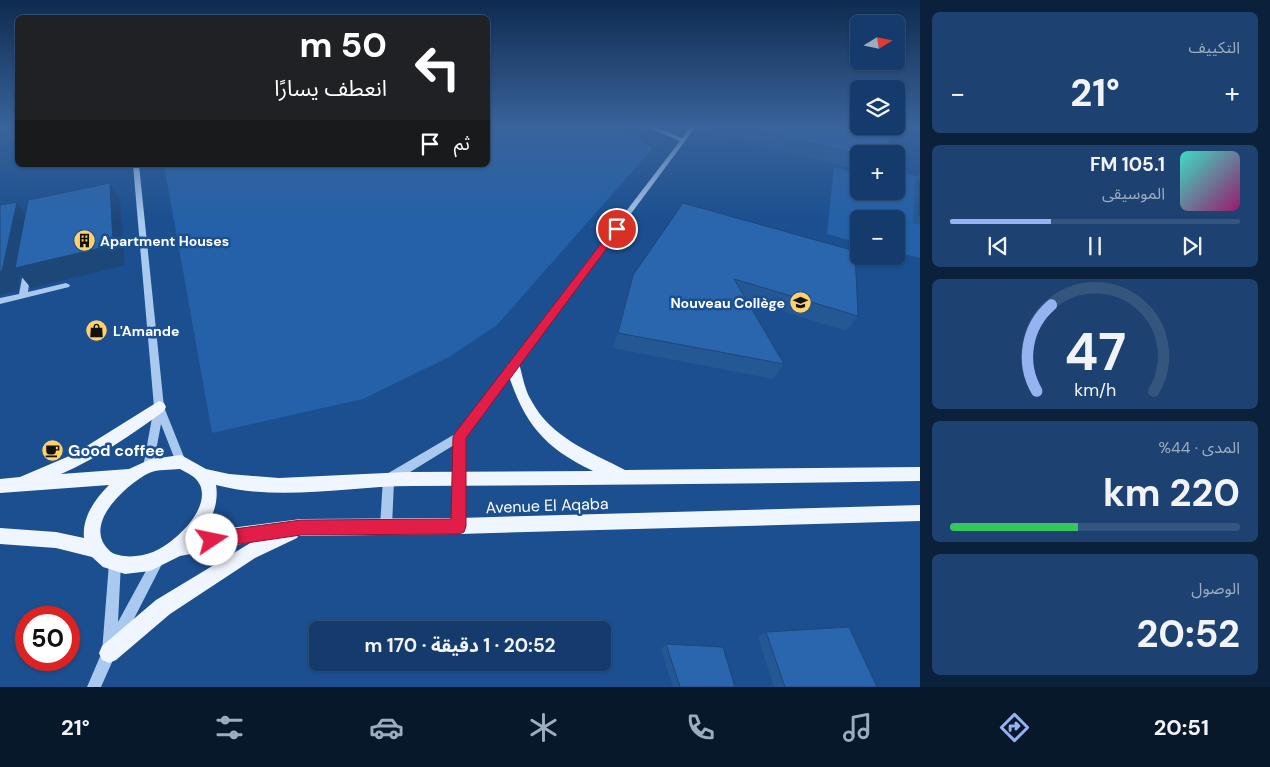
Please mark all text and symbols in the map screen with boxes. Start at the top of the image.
north arrow [850,15,905,70]
map controls [850,15,905,265]
text: 50 m [299,22,387,68]
icon: left [405,35,470,100]
text: التكييف [1188,37,1240,58]
text: 21° [1070,68,1120,118]
text: انعطف يسارًا [274,74,387,103]
text: − [950,75,965,112]
text: + [1225,75,1240,112]
button: layers [850,80,905,135]
icon: arrive [416,130,444,158]
text: ثم [454,131,470,156]
button: + [850,145,905,200]
text: 105.1 FM [1090,152,1165,177]
text: الموسيقى [1102,183,1165,204]
pin [596,208,638,250]
button: − [850,210,905,265]
icon: arrive [603,215,631,243]
building icon: Apartment Houses [72,229,96,253]
place label: Apartment Houses [100,232,229,250]
icon: previous [984,232,1012,260]
icon: pause [1081,232,1109,260]
icon: next [1178,232,1206,260]
school or university icon: Nouveau Collège [789,291,813,315]
place label: Nouveau Collège [670,294,785,312]
text: 47 [1064,318,1126,386]
shop icon: L'Amande [85,319,109,343]
place label: L'Amande [113,322,179,340]
text: km/h [1074,378,1116,402]
text: المدى · 44% [1158,437,1240,458]
cafe icon: Good coffee [40,438,64,462]
place label: Good coffee [68,440,165,461]
text: 220 km [1103,468,1240,518]
street label: Avenue El Aqaba [485,493,609,518]
position arrow [185,513,237,565]
text: الوصول [1191,578,1240,599]
speed limit sign: 50 [15,606,80,671]
text: 20:52 [1137,609,1240,659]
text: 20:52 · 1 دقيقة · 170 m [364,633,556,658]
icon: filters [212,710,247,745]
icon: car [369,710,404,745]
icon: climate [526,710,561,745]
icon: phone [683,710,718,745]
icon: music [840,710,875,745]
icon: directions [997,710,1032,745]
text: 21° [61,713,90,742]
text: 20:51 [1154,713,1209,742]

